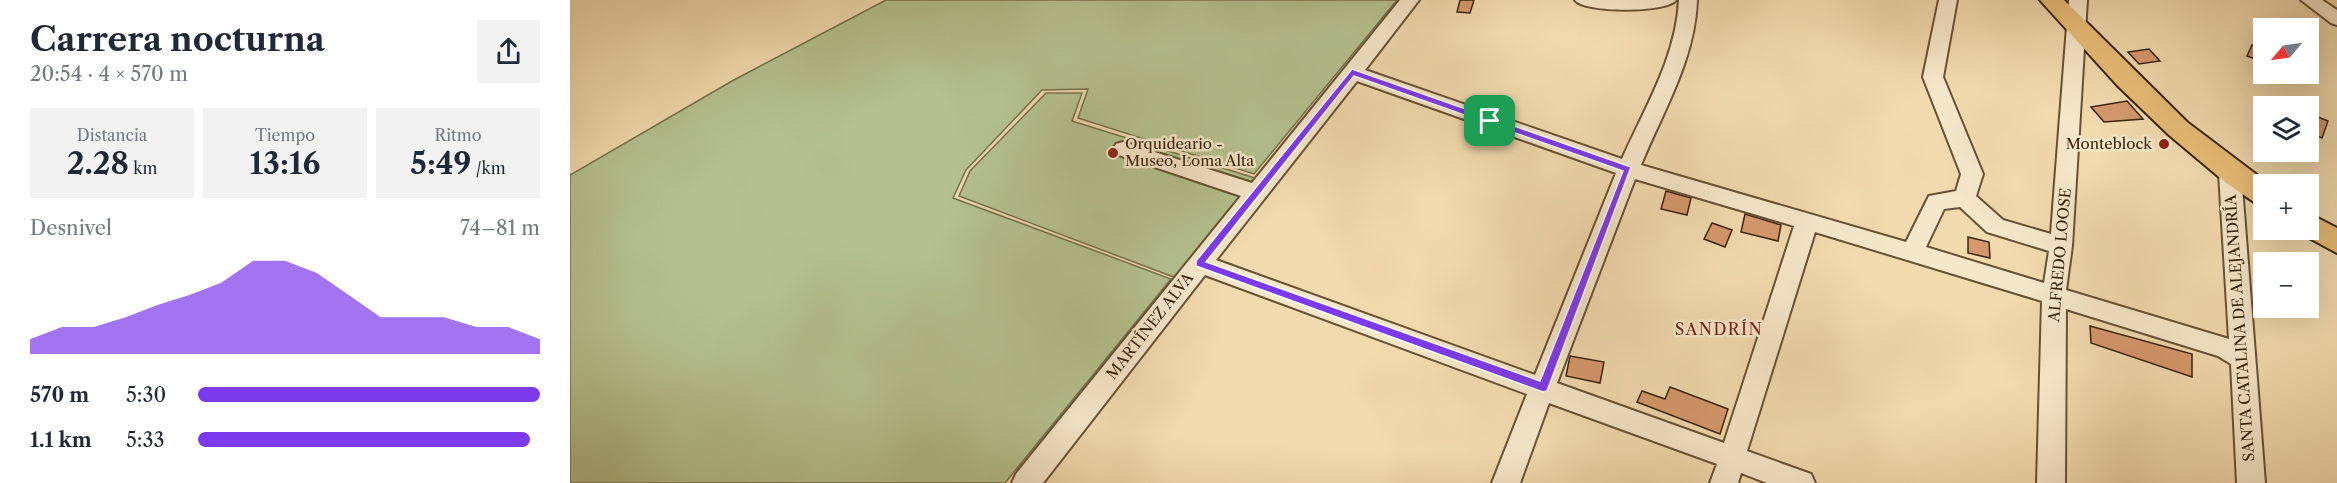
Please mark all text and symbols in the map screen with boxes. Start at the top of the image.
north arrow [2253,18,2319,84]
map controls [2253,18,2319,318]
text: Carrera nocturna [30,19,325,60]
button: share [477,20,540,83]
text: 20:54 · 4 × 570 m [30,62,188,86]
pin [1464,95,1515,146]
button: layers [2253,96,2319,162]
icon: arrive [1473,104,1506,137]
text: Distancia [77,125,147,145]
text: Tiempo [255,125,315,145]
text: Ritmo [435,125,481,145]
place label: Orquideario - Museo, Loma Alta [1125,134,1254,170]
place label: Monteblock [2066,134,2153,153]
marker: Monteblock [2157,137,2171,151]
text: 2.28 [67,145,129,182]
text: 13:16 [250,145,320,182]
text: 5:49 [410,145,471,182]
marker: Orquideario - Museo, Loma Alta [1106,146,1120,160]
text: km [129,158,157,178]
text: /km [471,158,506,178]
button: + [2253,174,2319,240]
street label: ALFREDO LOOSE [2044,187,2075,324]
street label: SANTA CATALINA DE ALEJANDRÍA [2221,193,2258,462]
text: Desnivel [30,216,112,240]
text: 74–81 m [460,216,540,240]
button: − [2253,252,2319,318]
street label: MARTÍNEZ ALVA [1102,268,1198,383]
district label: SANDRÍN [1675,319,1763,339]
text: 570 m [30,383,89,407]
text: 5:30 [126,383,166,407]
text: 1.1 km [30,428,92,452]
text: 5:33 [126,428,165,452]

